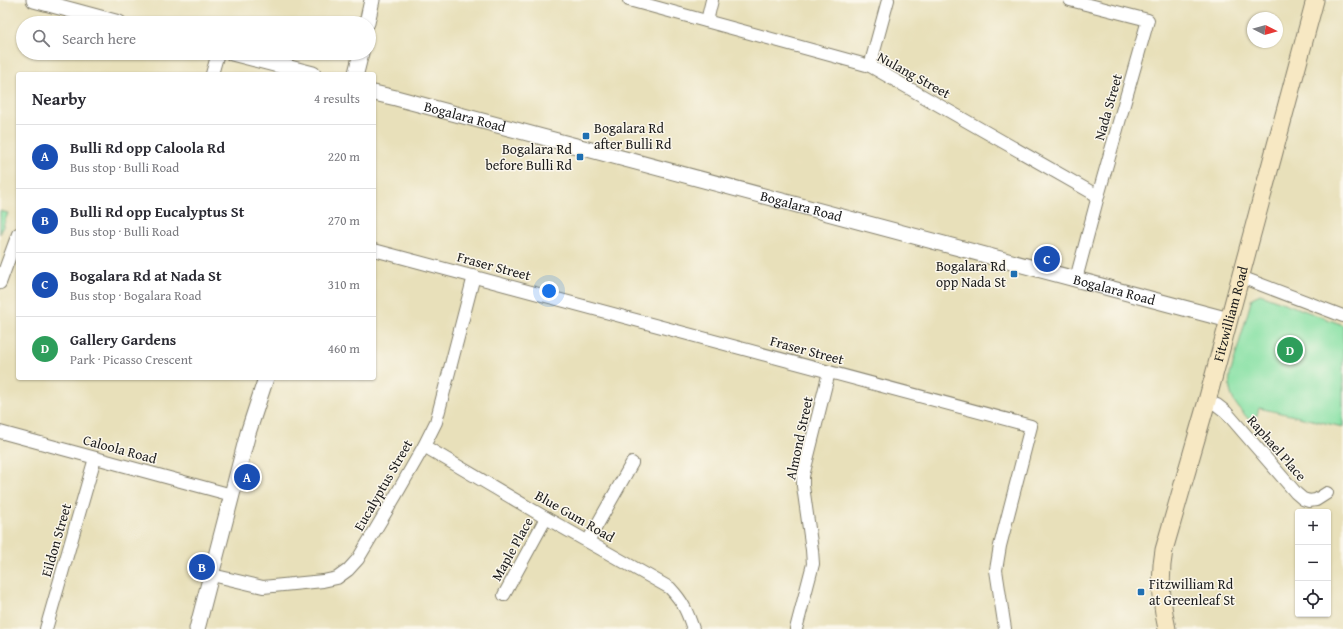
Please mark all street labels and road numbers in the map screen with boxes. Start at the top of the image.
street label: Nulang Street [874,47,954,103]
street label: Nada Street [1089,71,1127,143]
street label: Bogalara Road [422,96,509,137]
street label: Bogalara Road [758,186,845,227]
street label: Fraser Street [455,247,533,285]
street label: Fitzwilliam Road [1208,263,1253,364]
street label: Bogalara Road [1071,269,1158,310]
street label: Fraser Street [768,331,846,369]
street label: Almond Street [780,394,818,482]
street label: Raphael Place [1243,411,1311,485]
street label: Caloola Road [81,430,159,469]
street label: Eucalyptus Street [349,436,417,534]
street label: Blue Gum Road [532,485,619,547]
street label: Eildon Street [36,501,76,579]
street label: Maple Place [486,513,538,585]

